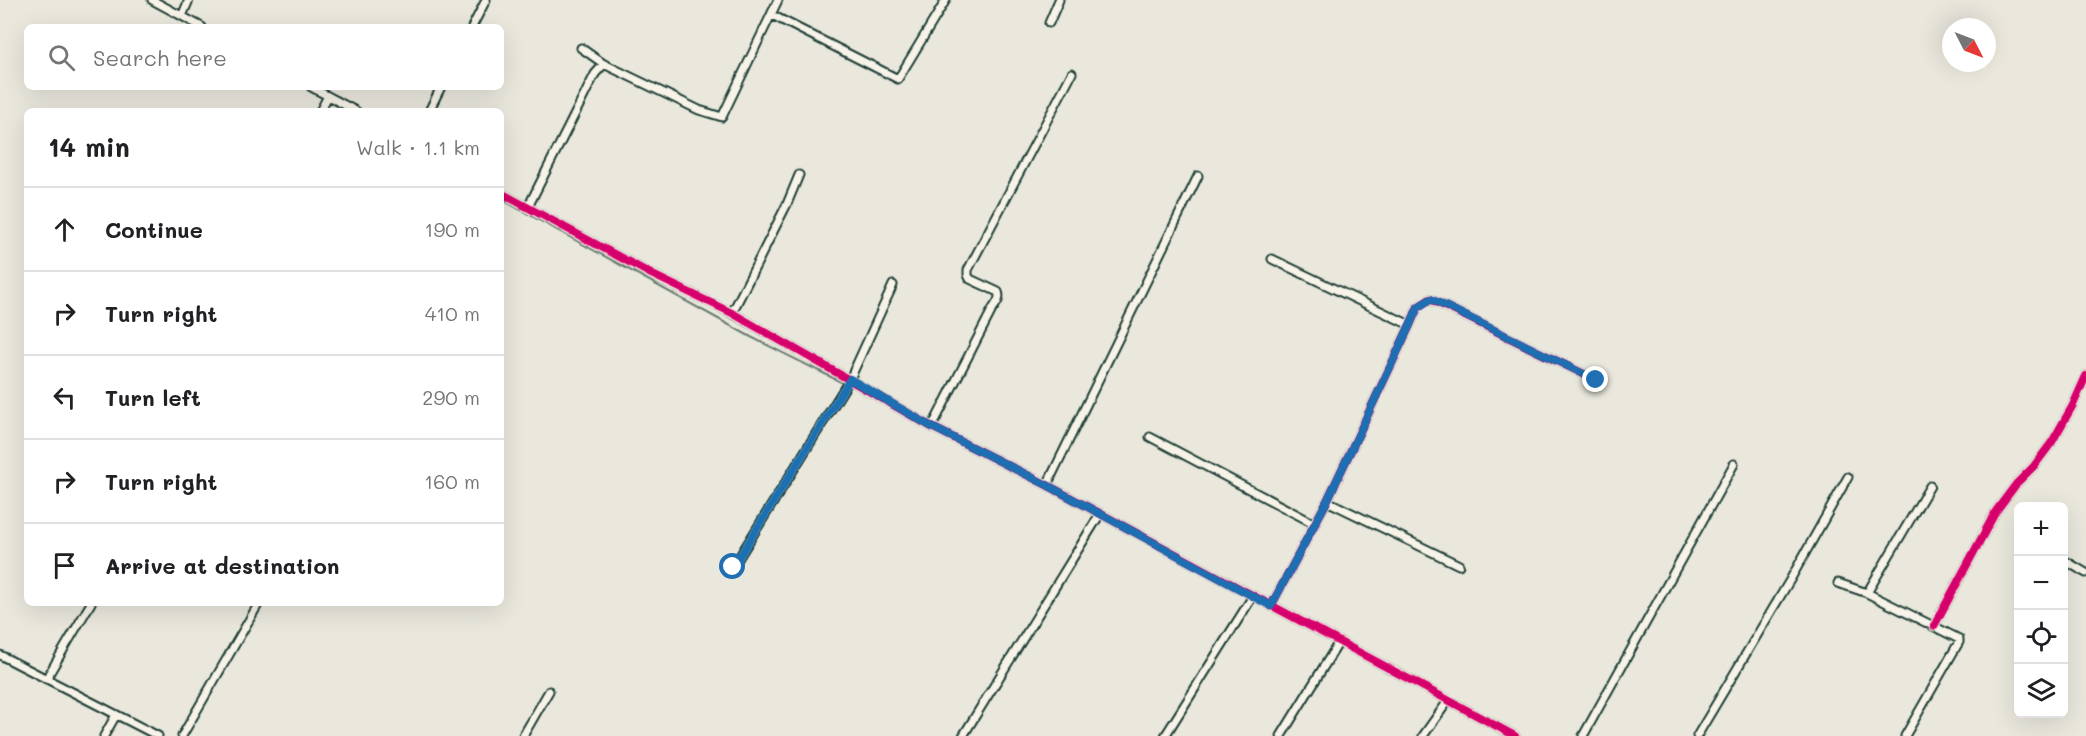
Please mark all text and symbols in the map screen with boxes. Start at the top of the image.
north arrow [1942,18,1996,72]
search box [24,24,504,90]
icon: search [45,41,78,74]
text: Search here [93,43,227,72]
text: 14 min [48,130,130,164]
text: Walk · 1.1 km [356,134,480,160]
icon: ahead [48,213,81,246]
text: Continue [105,215,203,244]
text: 190 m [425,216,480,242]
icon: right [48,297,81,330]
text: Turn right [105,299,217,328]
text: 410 m [425,300,480,326]
route end [1582,366,1608,392]
icon: left [48,381,81,414]
text: Turn left [105,383,201,412]
text: 290 m [422,384,480,410]
icon: right [48,465,81,498]
text: Turn right [105,467,217,496]
text: 160 m [424,468,480,494]
map controls [2014,502,2068,718]
button: + [2014,502,2068,556]
icon: arrive [48,549,81,582]
text: Arrive at destination [105,551,340,580]
route start [719,553,745,579]
button: − [2014,556,2068,610]
button: locate [2014,610,2068,664]
button: layers [2014,664,2068,718]

